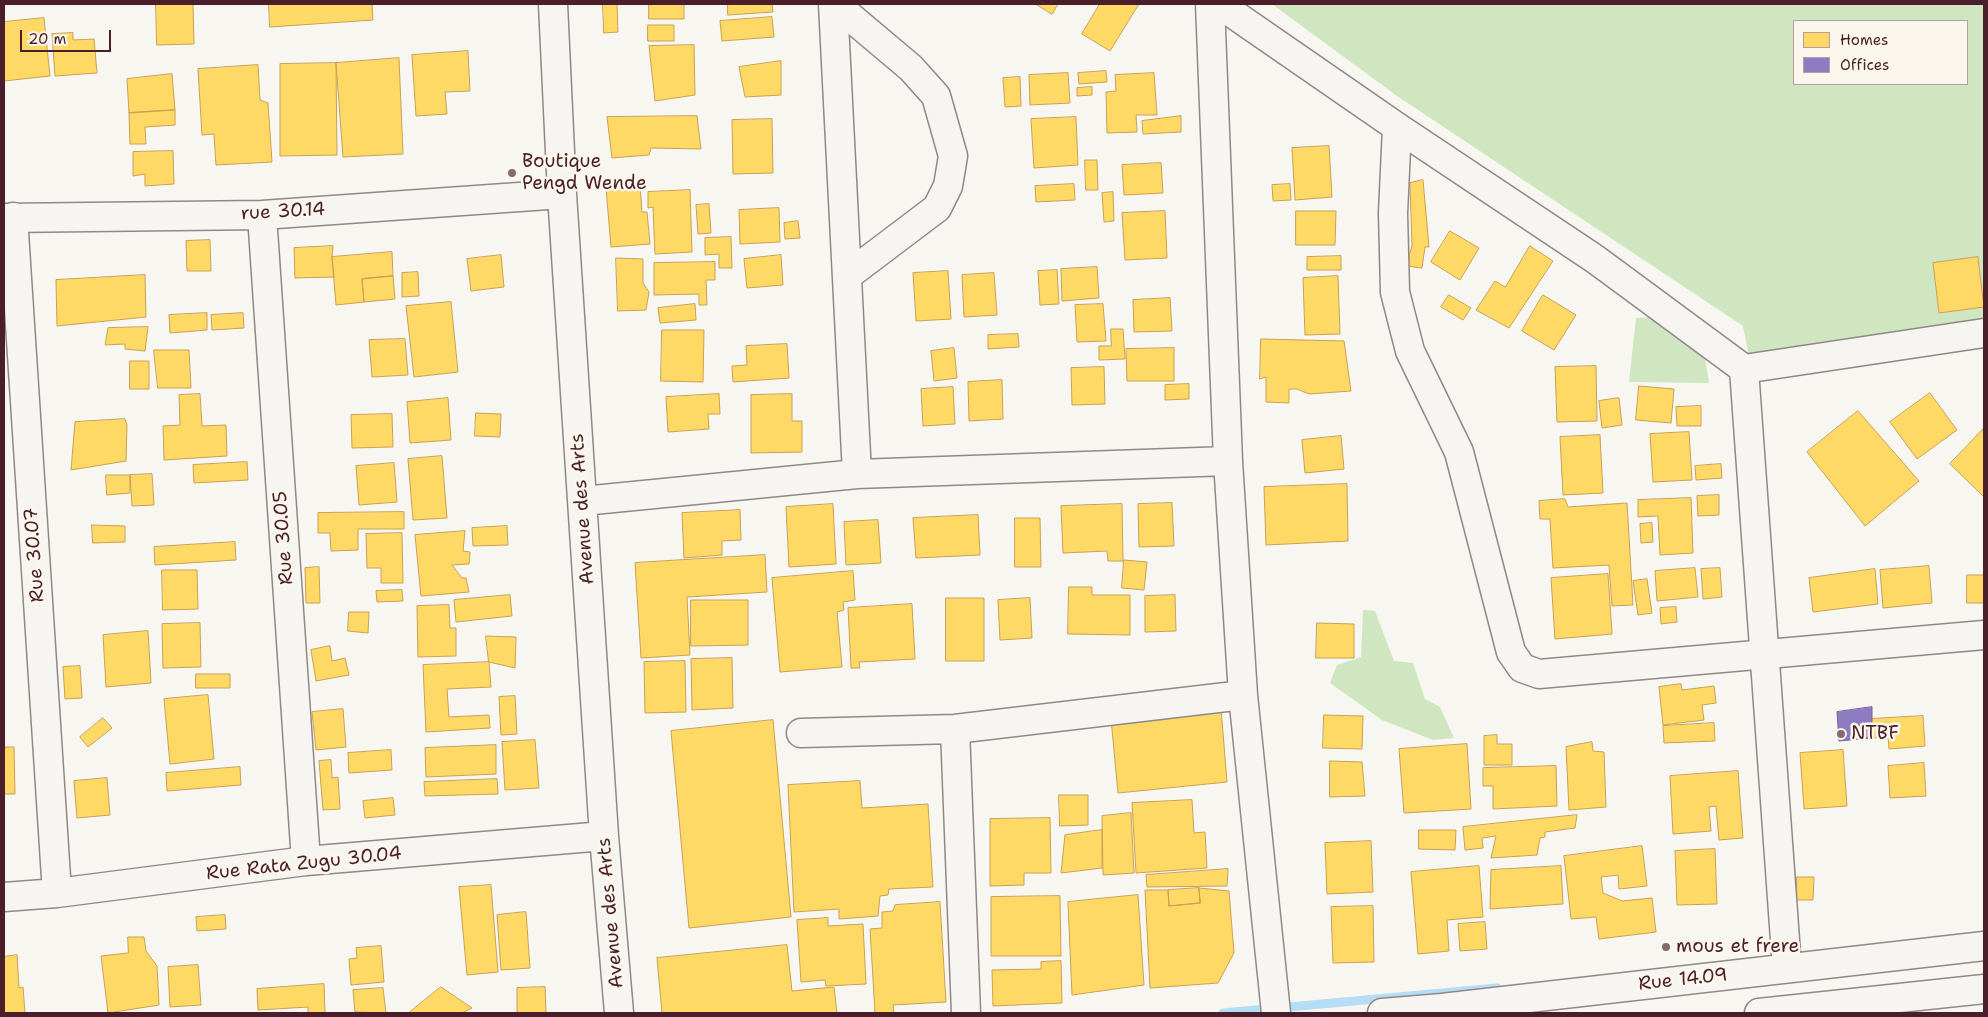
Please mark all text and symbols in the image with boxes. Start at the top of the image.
scale bar [22,20,114,52]
legend [1793,20,1968,85]
text: 20 m [28,29,67,49]
text: Homes [1840,30,1888,50]
text: Offices [1840,55,1889,75]
place label: Boutique Pengd Wende [522,151,647,195]
marker: Boutique Pengd Wende [506,167,518,179]
street label: rue 30.14 [240,198,326,226]
street label: Avenue des Arts [566,433,600,585]
street label: Rue 30.05 [269,490,299,586]
street label: Rue 30.07 [20,507,50,603]
place label: NTBF [1851,723,1899,745]
marker: NTBF [1835,728,1847,740]
street label: Avenue des Arts [593,837,629,989]
street label: Rue Rata Zugu 30.04 [205,842,403,886]
place label: mous et frere [1676,936,1799,958]
marker: mous et frere [1660,941,1672,953]
street label: Rue 14.09 [1637,964,1729,996]

